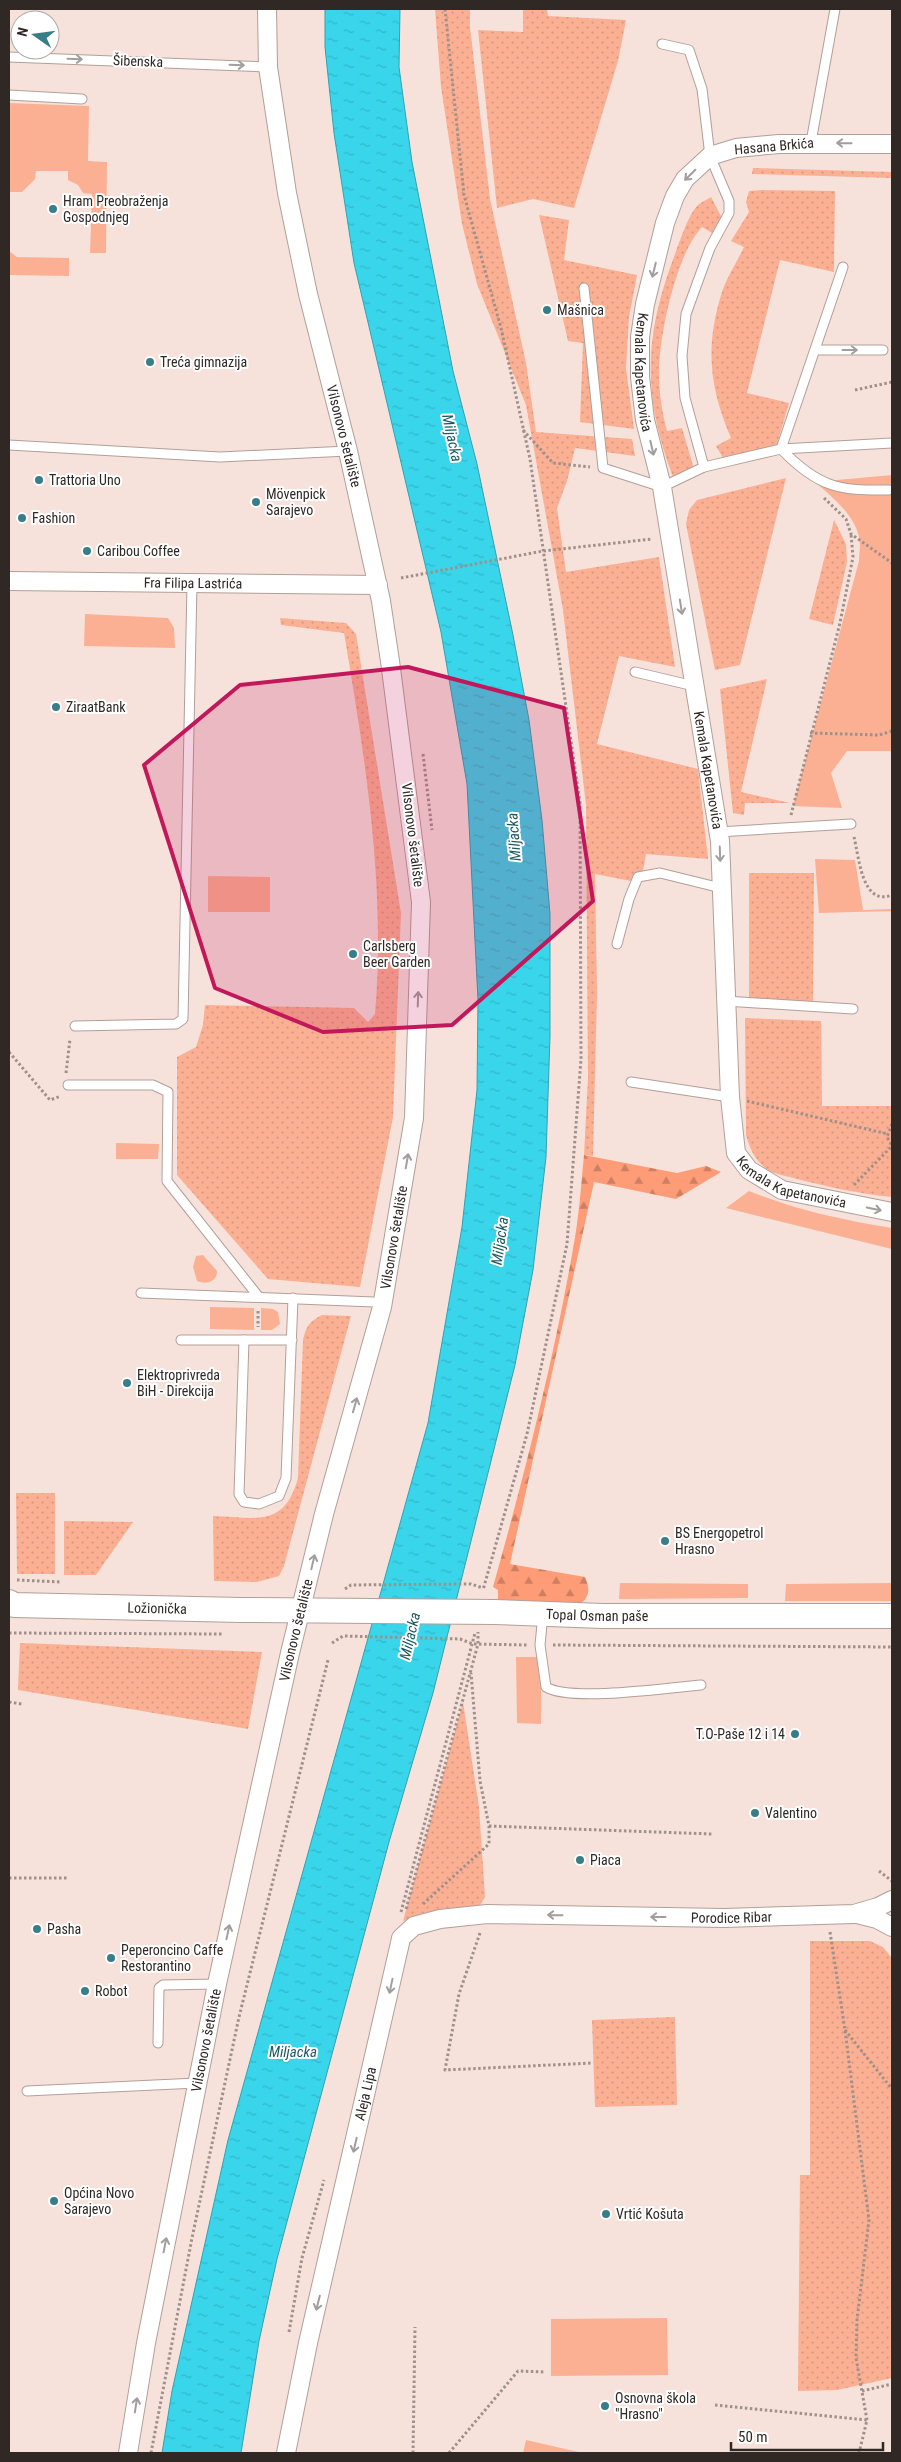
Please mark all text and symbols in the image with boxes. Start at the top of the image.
north arrow [10,10,60,60]
text: N [14,26,31,38]
street label: Šibenska [113,51,163,70]
one-way arrow [67,55,83,64]
one-way arrow [229,60,245,69]
street label: Hasana Brkića [734,135,814,157]
one-way arrow [836,138,852,148]
one-way arrow [684,168,696,181]
place label: Hram Preobraženja Gospodnjeg [63,193,168,225]
marker: Hram Preobraženja Gospodnjeg [47,203,59,215]
one-way arrow [649,262,658,278]
place label: Mašnica [557,302,604,318]
marker: Mašnica [541,304,553,316]
street label: Kemala Kapetanovića [632,312,656,433]
one-way arrow [841,345,857,355]
place label: Treća gimnazija [160,354,247,370]
marker: Treća gimnazija [144,356,156,368]
street label: Vilsonovo šetalište [324,383,365,489]
water label: Miljacka [438,413,466,463]
one-way arrow [648,439,657,455]
place label: Trattoria Uno [49,472,121,488]
marker: Trattoria Uno [33,474,45,486]
place label: Mövenpick Sarajevo [266,486,326,518]
marker: Mövenpick Sarajevo [250,496,262,508]
place label: Fashion [32,510,75,526]
marker: Fashion [16,512,28,524]
place label: Caribou Coffee [97,543,180,559]
marker: Caribou Coffee [81,545,93,557]
street label: Fra Filipa Lastrića [144,574,242,592]
one-way arrow [677,599,687,615]
place label: ZiraatBank [66,699,126,715]
marker: ZiraatBank [50,701,62,713]
street label: Kemala Kapetanovića [691,710,726,830]
street label: Vilsonovo šetalište [399,782,427,888]
water label: Miljacka [503,812,525,862]
one-way arrow [715,846,725,862]
place label: Carlsberg Beer Garden [363,938,431,970]
marker: Carlsberg Beer Garden [347,948,359,960]
one-way arrow [413,991,423,1008]
one-way arrow [403,1153,413,1169]
street label: Kemala Kapetanovića [733,1153,848,1211]
street label: Vilsonovo šetalište [377,1184,410,1291]
one-way arrow [865,1205,881,1214]
water label: Miljacka [488,1216,512,1266]
place label: Elektroprivreda BiH - Direkcija [137,1367,220,1399]
marker: Elektroprivreda BiH - Direkcija [121,1377,133,1389]
one-way arrow [350,1398,360,1414]
place label: BS Energopetrol Hrasno [675,1525,763,1557]
marker: BS Energopetrol Hrasno [659,1535,671,1547]
one-way arrow [309,1555,318,1571]
street label: Vilsonovo šetalište [276,1577,316,1683]
street label: Ložionička [127,1599,187,1617]
street label: Topal Osman paše [546,1606,649,1624]
water label: Miljacka [396,1610,424,1661]
place label: T.O-Paše 12 i 14 [696,1726,785,1742]
marker: T.O-Paše 12 i 14 [789,1728,801,1740]
place label: Valentino [765,1805,817,1821]
marker: Valentino [749,1807,761,1819]
place label: Piaca [590,1852,621,1868]
marker: Piaca [574,1854,586,1866]
street label: Porodice Ribar [691,1909,772,1926]
one-way arrow [548,1911,564,1920]
one-way arrow [650,1912,666,1922]
place label: Pasha [47,1921,81,1937]
marker: Pasha [31,1923,43,1935]
one-way arrow [224,1924,234,1940]
place label: Peperoncino Caffe Restorantino [121,1942,224,1974]
marker: Peperoncino Caffe Restorantino [105,1952,117,1964]
one-way arrow [385,1978,395,1994]
place label: Robot [95,1983,128,1999]
marker: Robot [79,1985,91,1997]
street label: Vilsonovo šetalište [188,1987,224,2093]
water label: Miljacka [269,2043,317,2061]
street label: Aleja Lipa [351,2065,379,2122]
one-way arrow [350,2136,359,2152]
place label: Općina Novo Sarajevo [64,2185,134,2217]
marker: Općina Novo Sarajevo [48,2195,60,2207]
place label: Vrtić Košuta [616,2206,684,2222]
marker: Vrtić Košuta [600,2208,612,2220]
one-way arrow [161,2238,170,2254]
one-way arrow [313,2294,322,2310]
place label: Osnovna škola "Hrasno" [615,2390,696,2422]
one-way arrow [131,2397,141,2413]
marker: Osnovna škola "Hrasno" [599,2400,611,2412]
scale bar [731,2420,884,2452]
text: 50 m [738,2428,768,2446]

